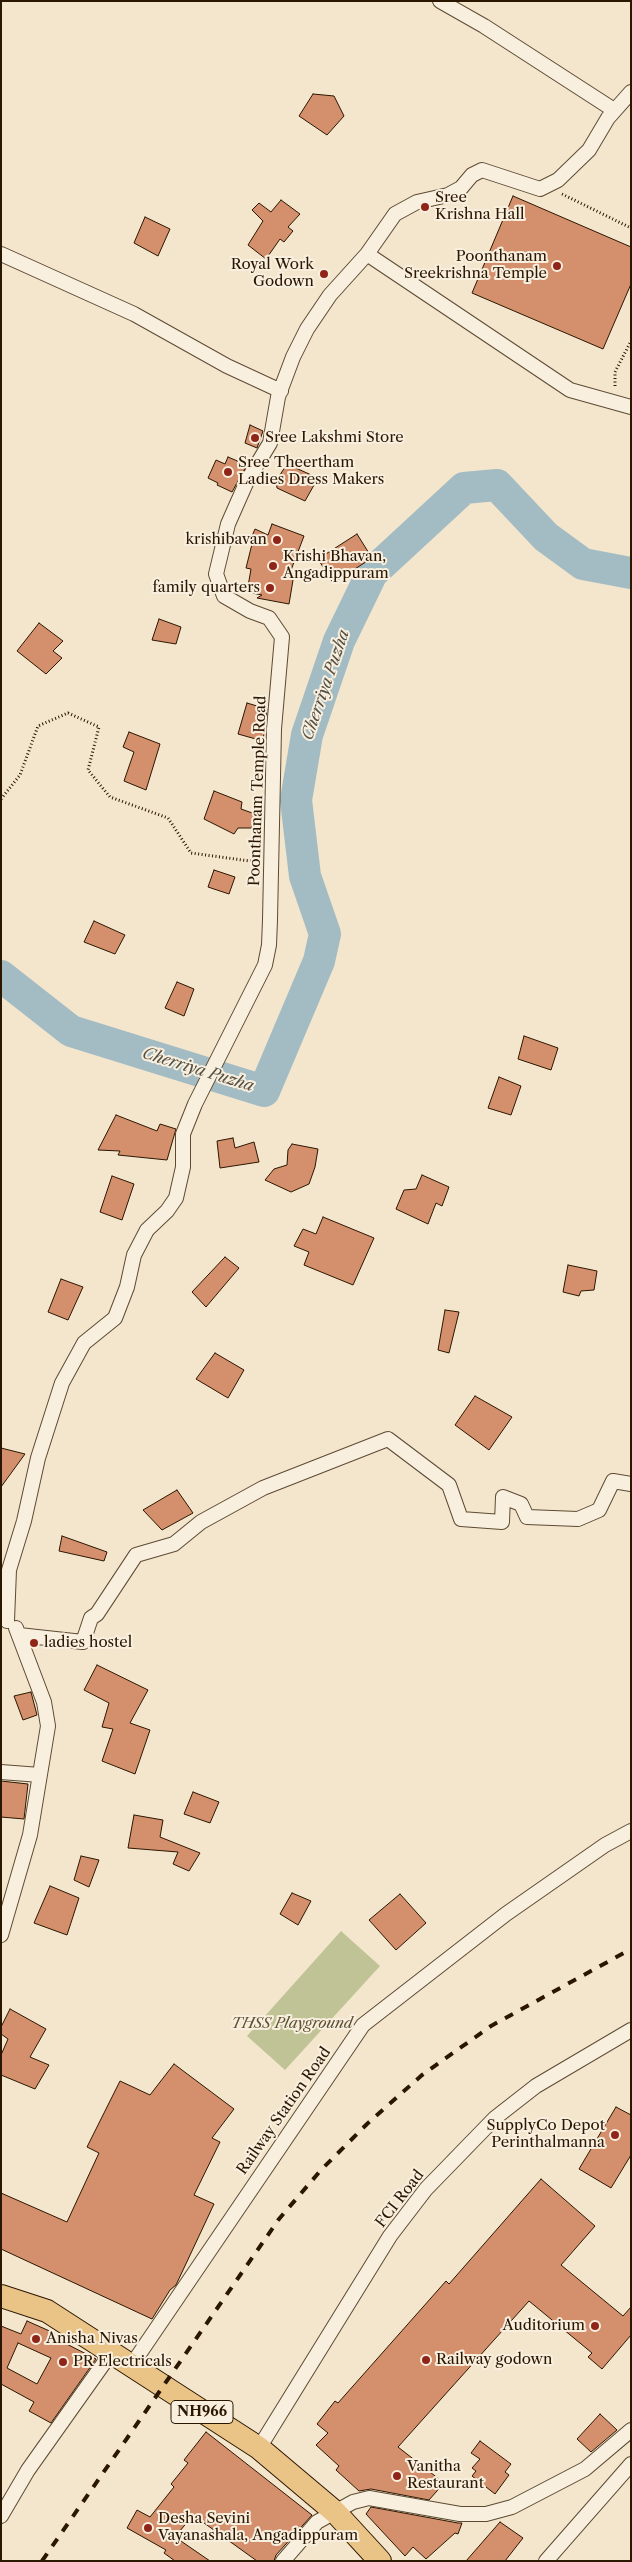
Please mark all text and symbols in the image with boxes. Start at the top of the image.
place label: Sree Krishna Hall [435,189,524,224]
marker: Sree Krishna Hall [419,201,431,213]
place label: Poonthanam Sreekrishna Temple [404,248,547,283]
place label: Royal Work Godown [231,256,314,291]
marker: Poonthanam Sreekrishna Temple [551,260,563,272]
marker: Royal Work Godown [318,268,330,280]
place label: Sree Lakshmi Store [265,429,404,447]
marker: Sree Lakshmi Store [249,432,261,444]
place label: Sree Theertham Ladies Dress Makers [238,454,384,489]
marker: Sree Theertham Ladies Dress Makers [222,466,234,478]
place label: krishibavan [185,531,267,549]
marker: krishibavan [271,534,283,546]
place label: Krishi Bhavan, Angadippuram [283,548,389,583]
marker: Krishi Bhavan, Angadippuram [267,560,279,572]
place label: family quarters [152,579,260,597]
marker: family quarters [264,582,276,594]
water label: Cherriya Puzha [298,627,354,743]
street label: Poonthanam Temple Road [246,695,270,887]
water label: Cherriya Puzha [140,1044,256,1096]
place label: ladies hostel [44,1634,132,1652]
marker: ladies hostel [28,1637,40,1649]
park label: THSS Playground [231,2015,353,2033]
street label: Railway Station Road [233,2044,335,2178]
place label: SupplyCo Depot Perinthalmanna [487,2117,605,2152]
marker: SupplyCo Depot Perinthalmanna [609,2129,621,2141]
street label: FCI Road [372,2167,428,2231]
place label: Auditorium [503,2317,585,2335]
marker: Auditorium [589,2320,601,2332]
place label: Anisha Nivas [46,2330,138,2348]
marker: Anisha Nivas [30,2333,42,2345]
place label: Railway godown [436,2351,552,2369]
place label: PR Electricals [73,2353,172,2371]
marker: Railway godown [420,2354,432,2366]
marker: PR Electricals [57,2356,69,2368]
road number: NH966 [171,2400,233,2424]
place label: Vanitha Restaurant [407,2458,484,2493]
marker: Vanitha Restaurant [391,2470,403,2482]
place label: Desha Sevini Vayanashala, Angadippuram [158,2510,358,2545]
marker: Desha Sevini Vayanashala, Angadippuram [142,2522,154,2534]

